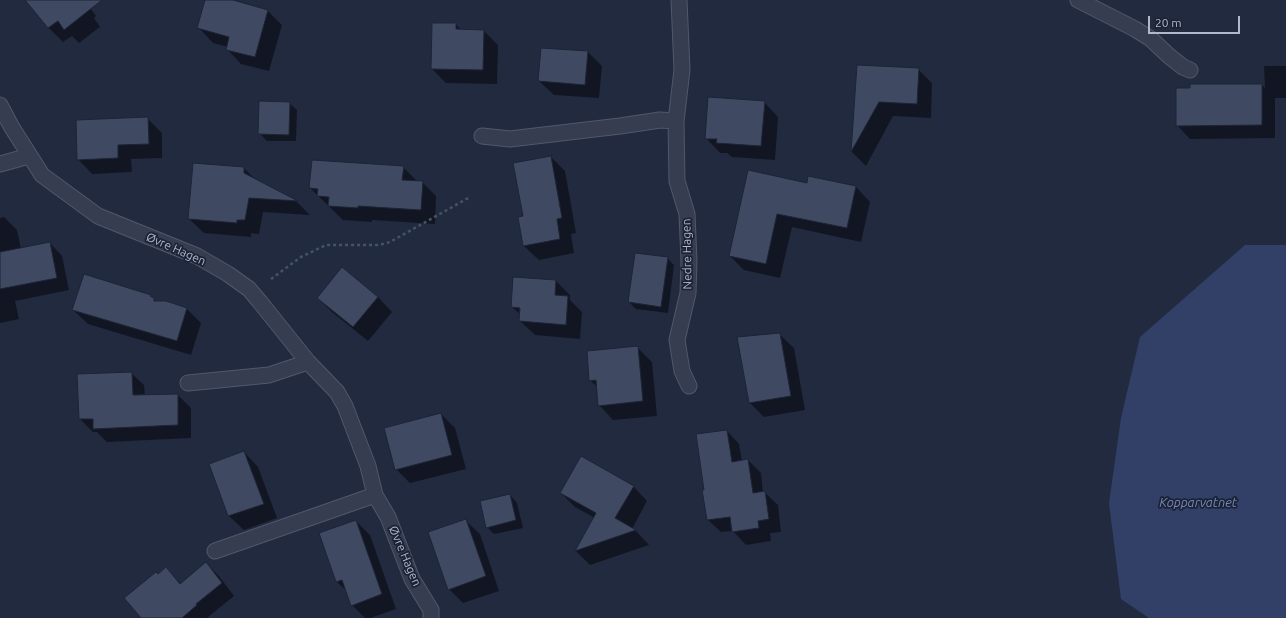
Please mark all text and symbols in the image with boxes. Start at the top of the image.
scale bar [1150,8,1242,34]
text: 20 m [1155,16,1182,29]
street label: Nedre Hagen [679,218,695,290]
street label: Øvre Hagen [144,229,208,269]
water label: Kopparvatnet [1159,495,1237,511]
street label: Øvre Hagen [386,524,424,588]

